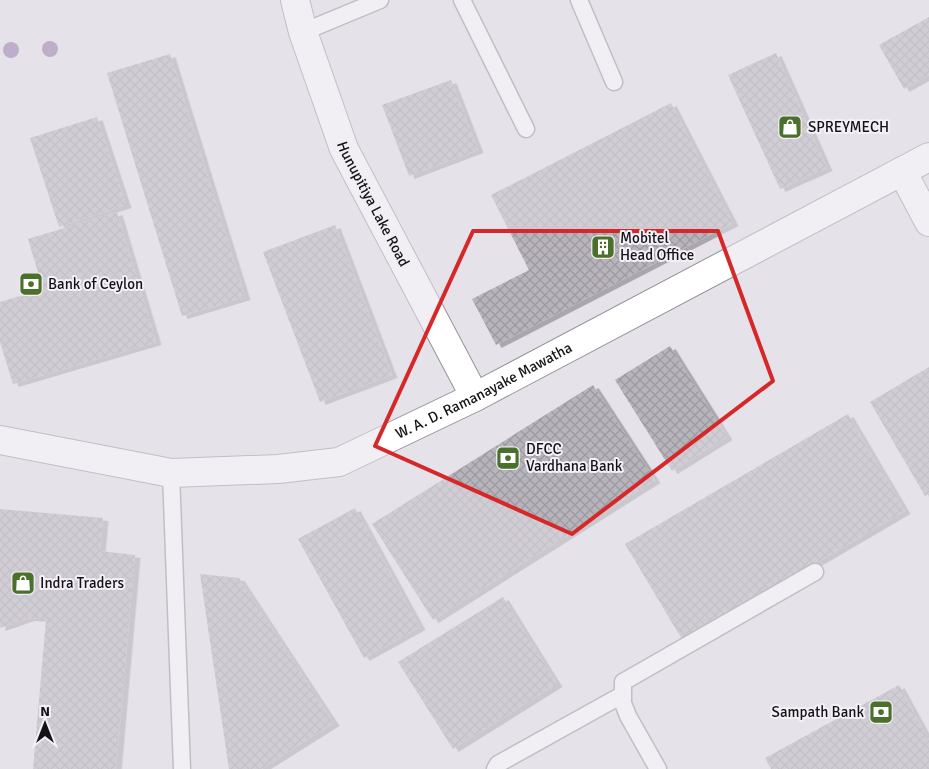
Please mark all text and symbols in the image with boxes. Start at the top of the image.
shop icon: SPREYMECH [777,114,803,140]
place label: SPREYMECH [808,118,889,136]
street label: Hunupitiya Lake Road [333,139,413,270]
place label: Mobitel Head Office [620,229,694,264]
building icon: Mobitel Head Office [590,234,616,260]
bank icon: Bank of Ceylon [18,271,44,297]
place label: Bank of Ceylon [48,275,143,293]
street label: W. A. D. Ramanayake Mawatha [392,338,575,443]
place label: DFCC Vardhana Bank [526,440,623,475]
bank icon: DFCC Vardhana Bank [495,445,521,471]
shop icon: Indra Traders [10,570,36,596]
place label: Indra Traders [40,574,124,592]
north arrow [20,699,70,749]
bank icon: Sampath Bank [868,699,894,725]
text: N [40,703,50,720]
place label: Sampath Bank [772,703,864,721]

